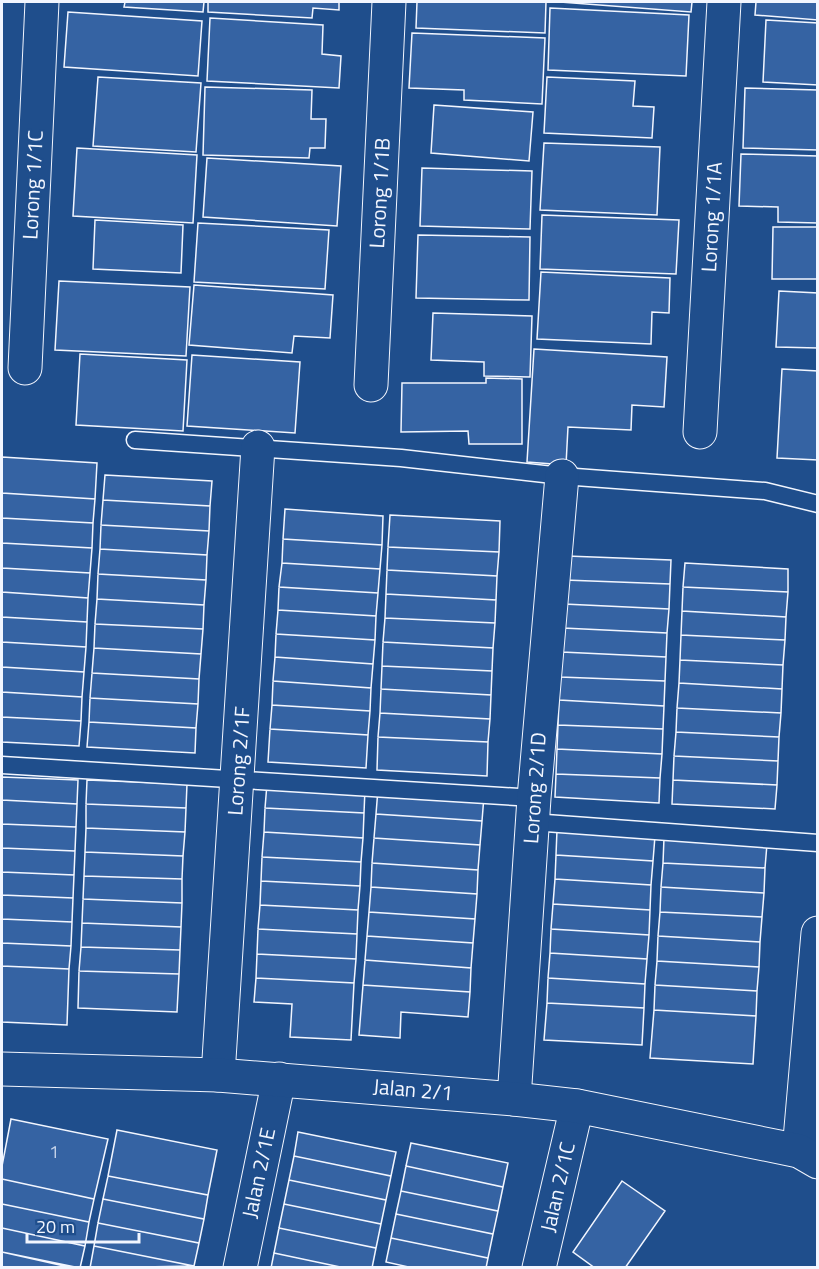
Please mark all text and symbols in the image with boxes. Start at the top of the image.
street label: Lorong 1/1C [13,129,51,240]
street label: Lorong 1/1B [360,137,398,249]
street label: Lorong 1/1A [692,160,730,273]
street label: Lorong 2/1F [218,705,258,816]
street label: Lorong 2/1D [514,731,554,845]
street label: Jalan 2/1 [372,1070,454,1108]
street label: Jalan 2/1E [233,1125,283,1221]
house number: 1 [49,1138,59,1165]
street label: Jalan 2/1C [531,1139,583,1235]
scale bar [27,1206,140,1244]
text: 20 m [36,1213,75,1240]

